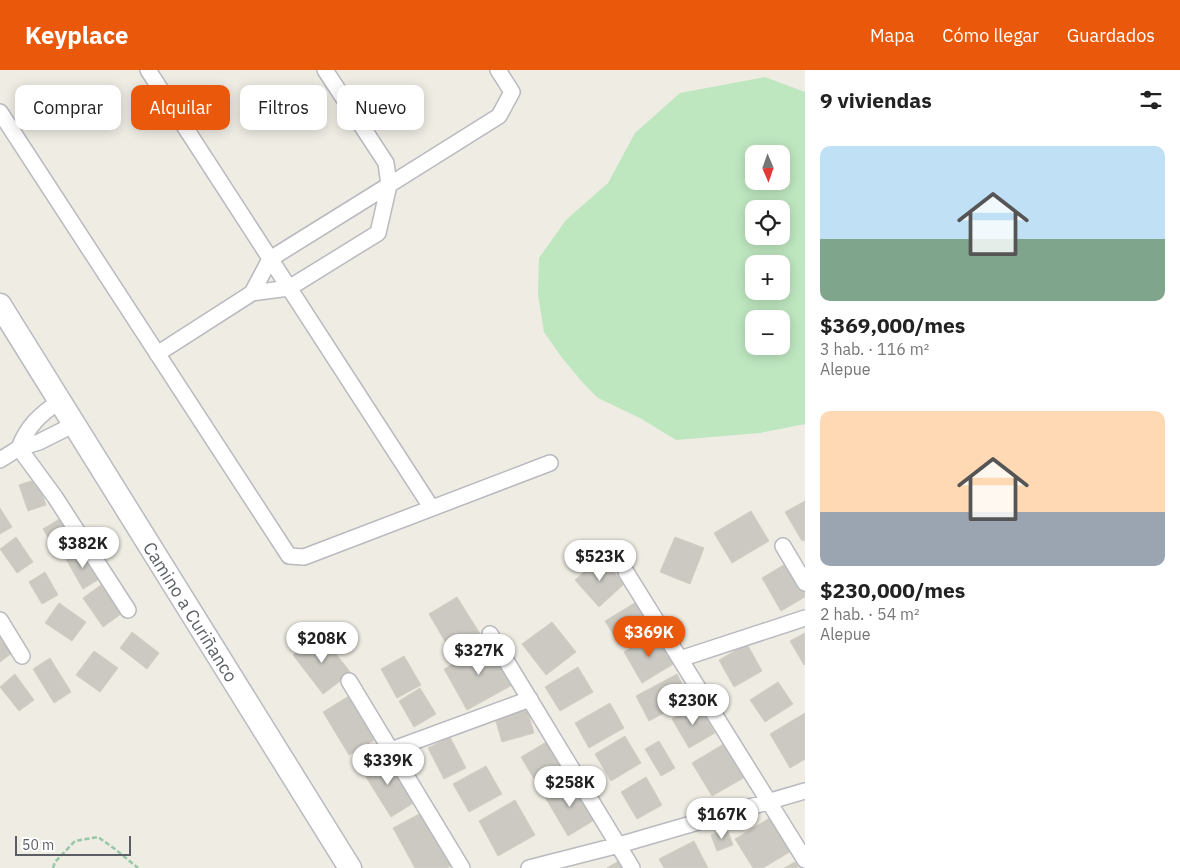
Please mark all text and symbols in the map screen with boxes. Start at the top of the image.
text: Keyplace [25,19,129,51]
text: Mapa [870,24,914,47]
text: Cómo llegar [942,24,1039,47]
text: Guardados [1067,24,1155,47]
chip: Comprar [15,85,121,130]
chip: Alquilar [131,85,230,130]
chip: Filtros [240,85,327,130]
chip: Nuevo [337,85,424,130]
text: 9 viviendas [820,86,932,114]
icon: filters [1137,86,1165,114]
north arrow [745,145,790,190]
map controls [745,145,790,355]
icon: home [948,179,1038,269]
button: locate [745,200,790,245]
button: + [745,255,790,300]
button: − [745,310,790,355]
text: $369,000/mes [820,311,965,339]
text: 3 hab. · 116 m² [820,339,929,359]
text: Alepue [820,359,871,379]
icon: home [948,444,1038,534]
pin: $382K [48,526,118,569]
text: $382K [58,533,108,553]
street label: Camino a Curiñanco [138,537,243,686]
pin: $523K [565,540,635,582]
text: $523K [575,546,625,566]
text: $230,000/mes [820,576,965,604]
text: 2 hab. · 54 m² [820,604,920,624]
pin: $369K [614,616,684,658]
pin: $208K [287,622,357,664]
text: $369K [624,622,674,642]
text: Alepue [820,624,871,644]
text: $208K [297,628,347,648]
pin: $327K [444,634,514,676]
text: $327K [454,640,504,660]
pin: $230K [658,684,728,726]
text: $230K [668,690,718,710]
pin: $339K [353,744,423,786]
text: $339K [363,750,413,770]
pin: $258K [535,766,605,808]
text: $258K [545,772,595,792]
pin: $167K [687,798,757,840]
text: $167K [697,804,747,824]
scale bar [15,833,131,856]
text: 50 m [22,836,54,854]

